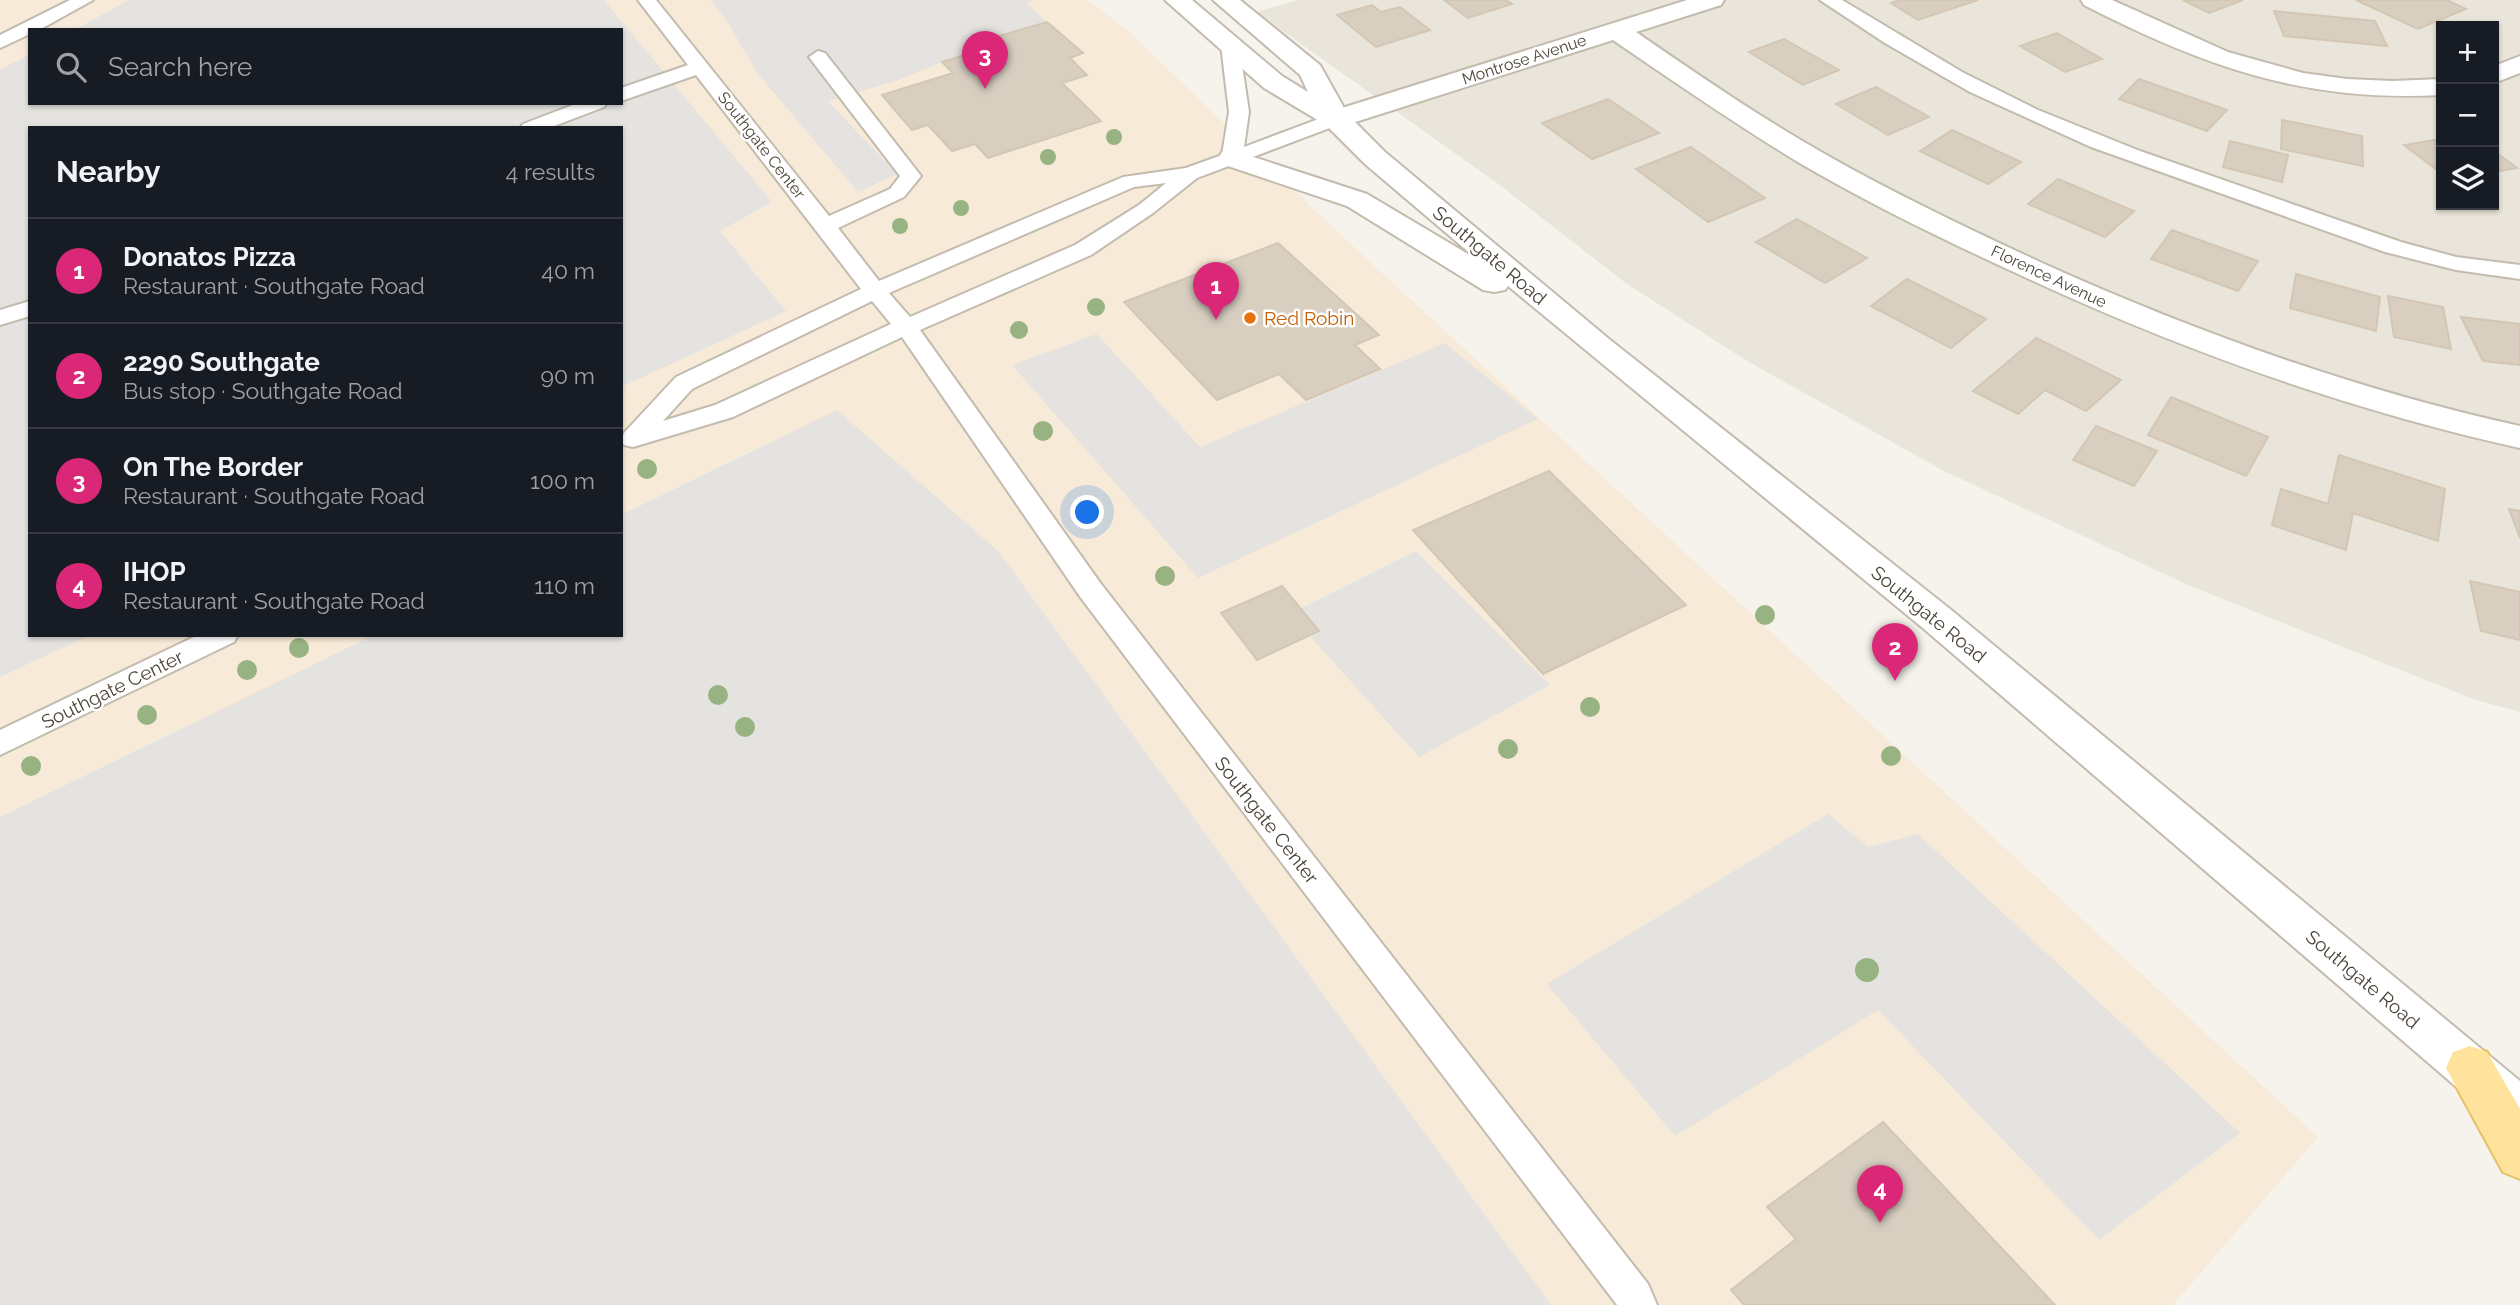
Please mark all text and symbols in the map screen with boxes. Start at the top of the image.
map controls [2436,21,2499,210]
button: + [2436,21,2499,84]
search box [28,28,623,105]
street label: Montrose Avenue [1460,30,1589,89]
pin: 3 [962,31,1008,89]
icon: search [52,48,90,86]
text: Search here [108,52,252,82]
button: − [2436,84,2499,147]
street label: Southgate Center [714,88,809,203]
button: layers [2436,147,2499,210]
text: Nearby [56,154,160,189]
text: 4 results [506,158,595,185]
street label: Southgate Road [1429,201,1551,309]
street label: Florence Avenue [1988,241,2110,312]
text: Donatos Pizza [123,242,296,272]
text: 1 [73,257,85,284]
text: 40 m [541,257,595,284]
pin: 1 [1193,262,1239,320]
text: Restaurant · Southgate Road [123,272,425,299]
place label: Red Robin [1264,307,1354,329]
marker: Red Robin [1242,310,1258,326]
text: 2290 Southgate [123,347,320,377]
text: 2 [73,362,85,389]
text: 90 m [540,362,595,389]
text: Bus stop · Southgate Road [123,377,403,404]
text: On The Border [123,452,303,482]
text: 3 [73,467,85,494]
text: 100 m [530,467,595,494]
text: Restaurant · Southgate Road [123,482,425,509]
your location [1070,495,1104,529]
text: IHOP [123,557,186,587]
street label: Southgate Road [1867,561,1991,667]
text: 4 [72,572,86,599]
text: 110 m [534,572,595,599]
text: Restaurant · Southgate Road [123,587,425,614]
pin: 2 [1872,623,1918,681]
street label: Southgate Center [38,645,187,733]
street label: Southgate Center [1211,752,1324,888]
street label: Southgate Road [2302,925,2424,1033]
pin: 4 [1857,1165,1903,1223]

